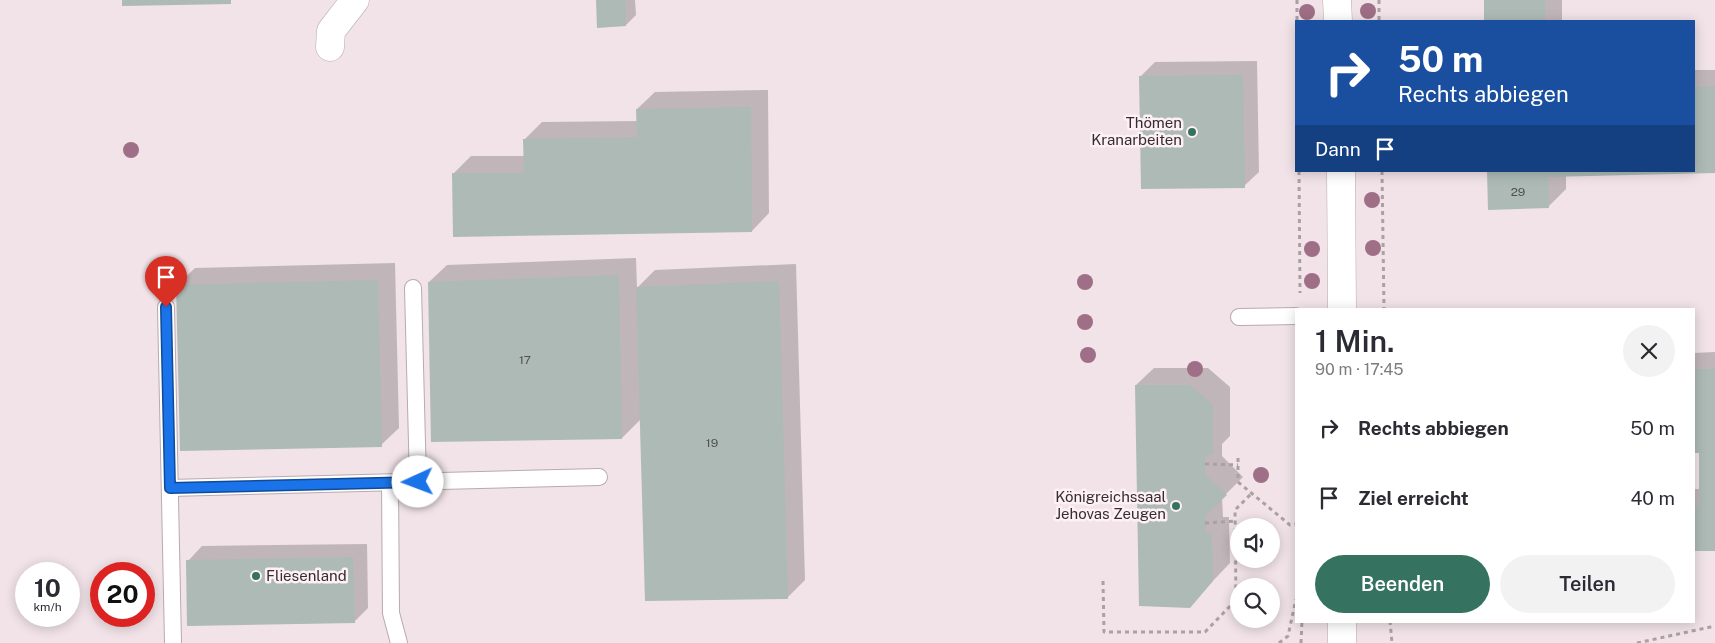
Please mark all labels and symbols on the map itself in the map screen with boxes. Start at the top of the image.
place label: Thömen Kranarbeiten [1091,114,1182,148]
marker: Thömen Kranarbeiten [1186,126,1198,138]
house number: 29 [1511,185,1525,199]
pin [145,256,187,307]
house number: 17 [519,353,531,367]
house number: 19 [706,436,718,450]
position arrow [391,455,443,507]
place label: Königreichssaal Jehovas Zeugen [1055,488,1166,522]
marker: Königreichssaal Jehovas Zeugen [1170,500,1182,512]
speed limit sign: 20 [90,562,155,627]
place label: Fliesenland [266,567,347,584]
marker: Fliesenland [250,570,262,582]

